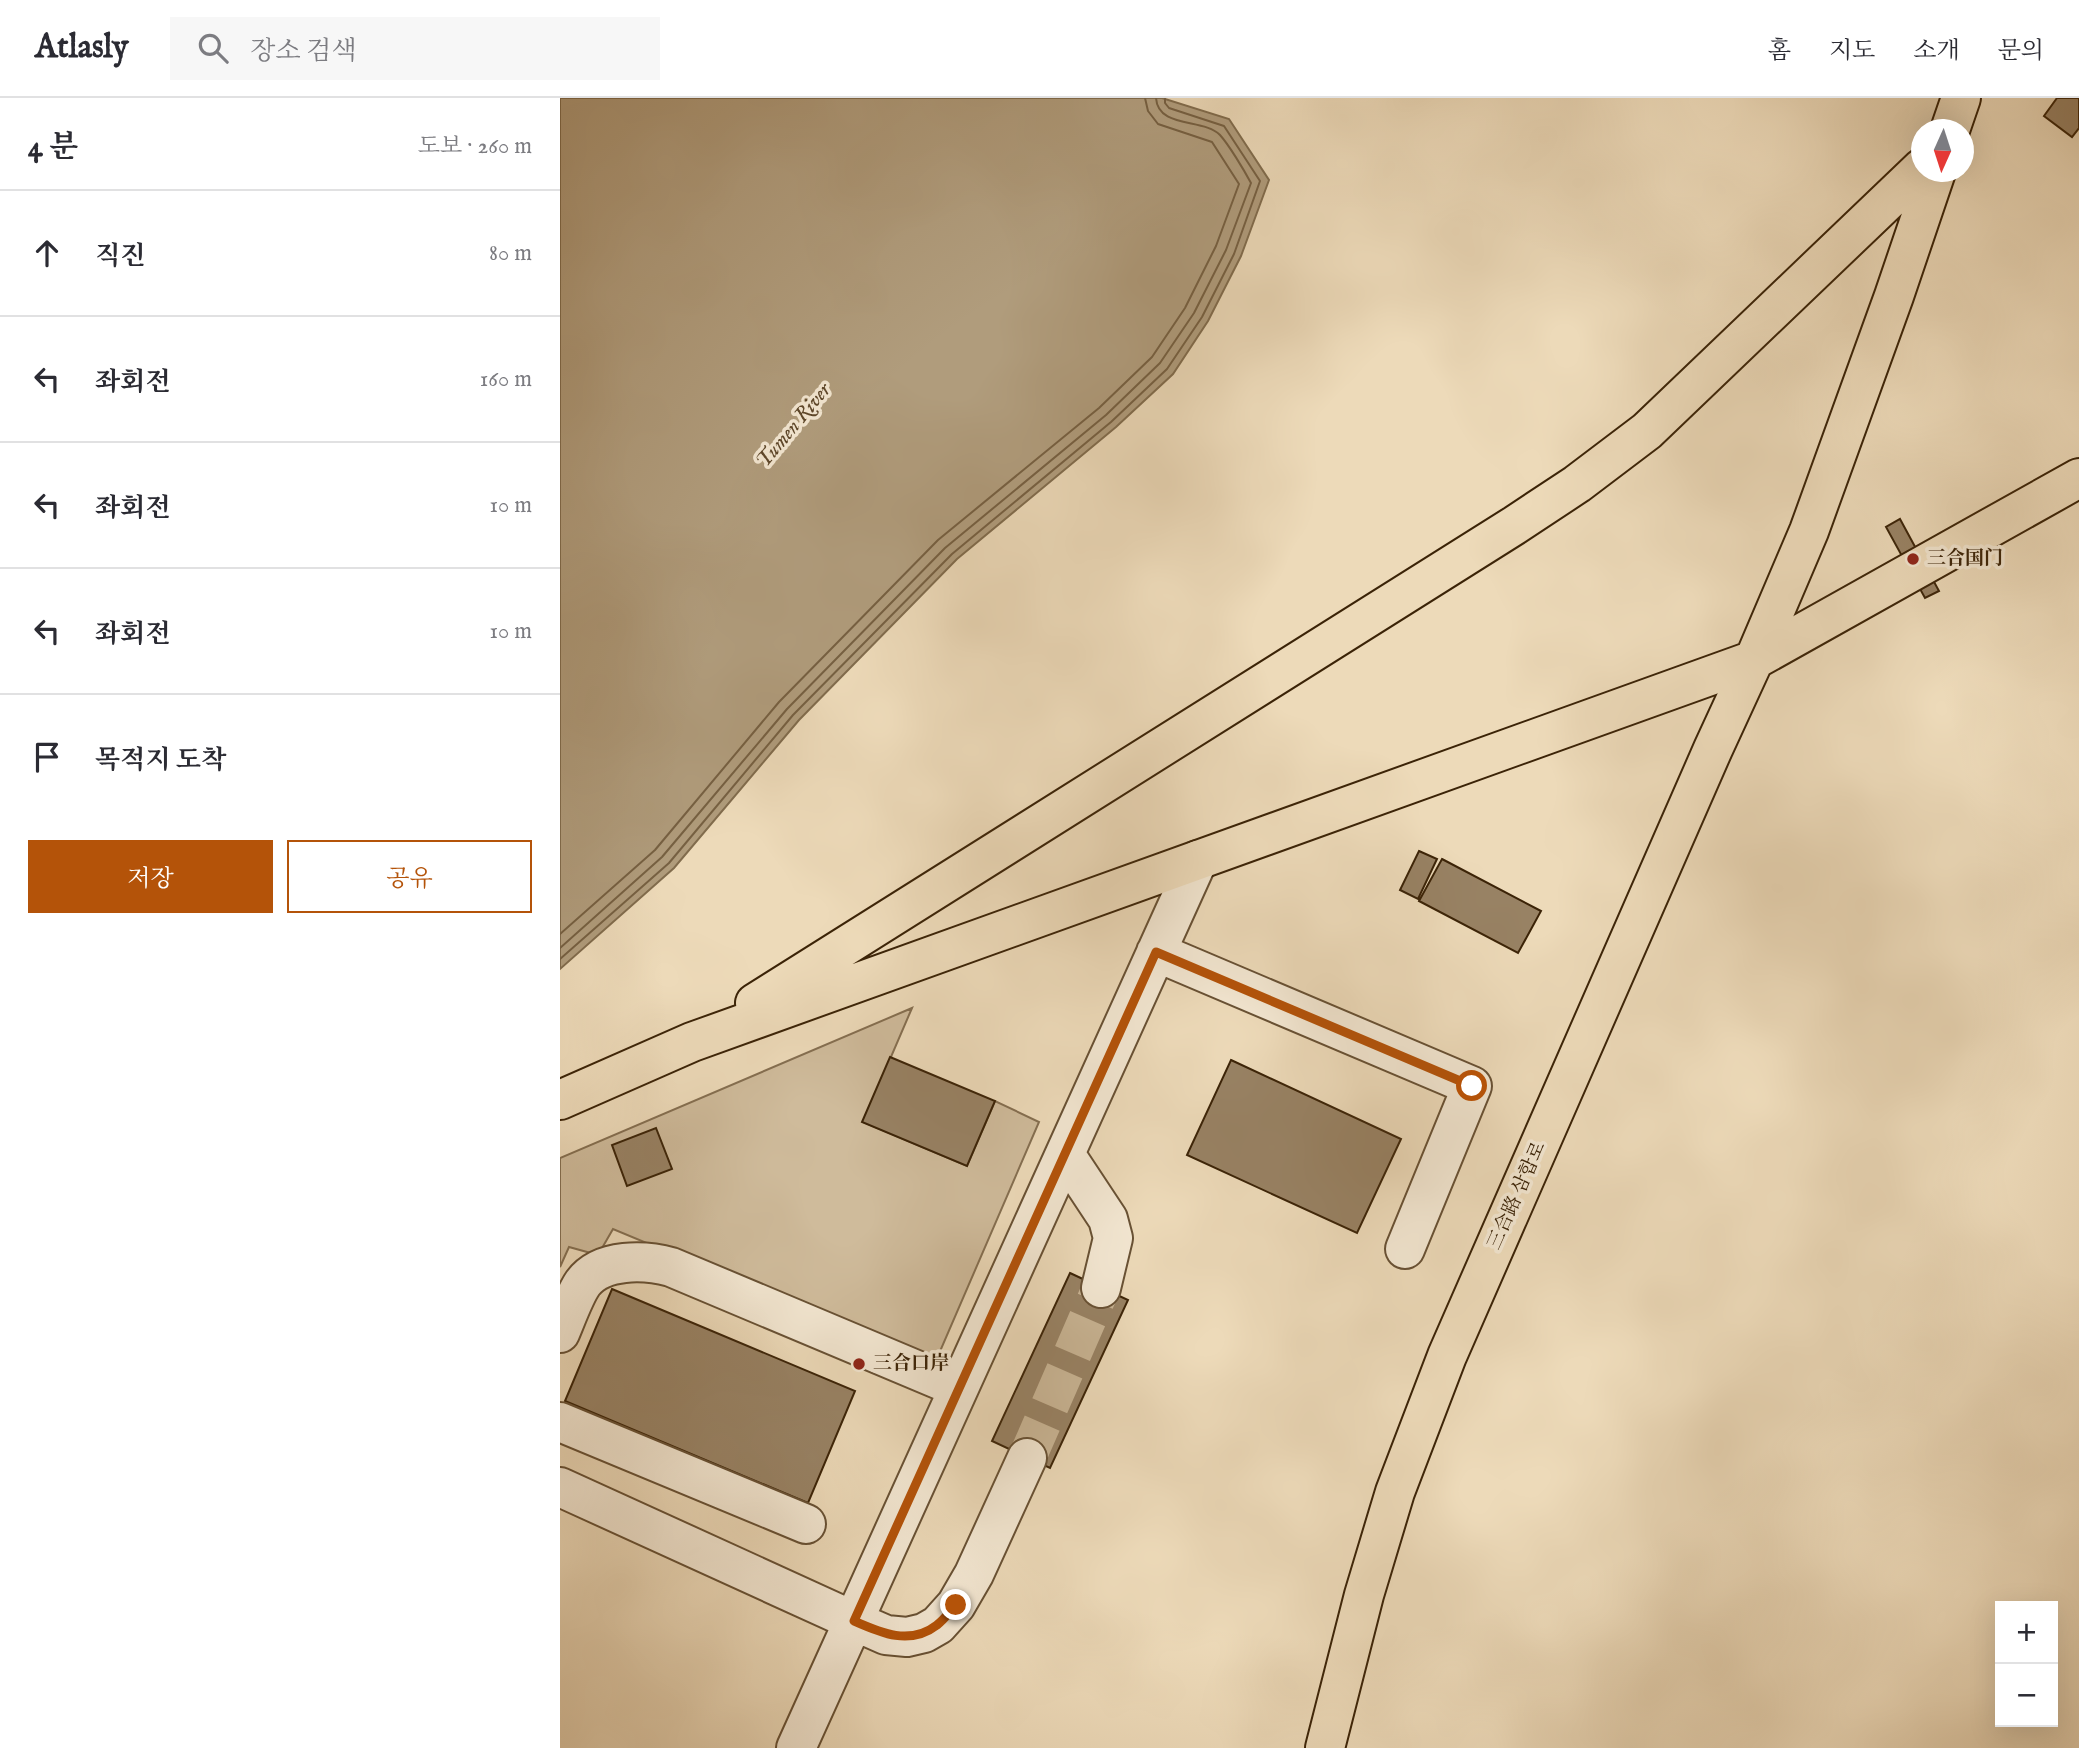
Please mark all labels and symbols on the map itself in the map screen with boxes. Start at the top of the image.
north arrow [1911,119,1974,182]
water label: Tumen River [750,377,838,474]
place label: 三合国门 [1927,547,2003,571]
marker: 三合国门 [1905,551,1921,567]
route start [1456,1070,1487,1101]
street label: 三合路 삼합로 [1482,1138,1552,1254]
place label: 三合口岸 [873,1352,949,1376]
marker: 三合口岸 [851,1356,867,1372]
route end [940,1589,971,1620]

